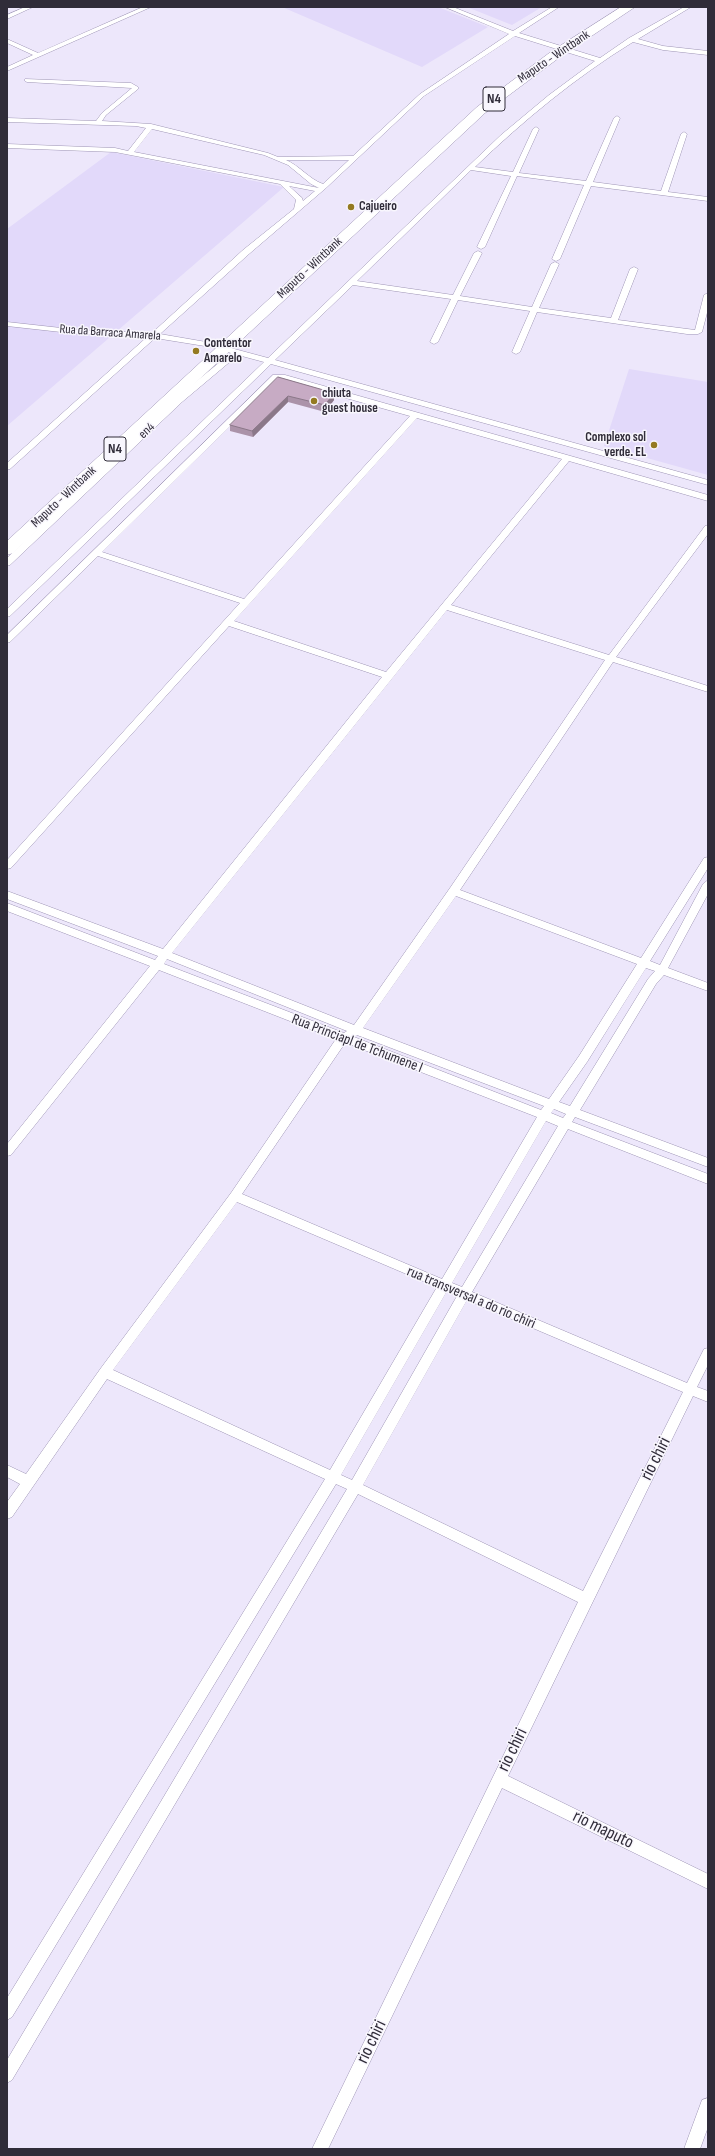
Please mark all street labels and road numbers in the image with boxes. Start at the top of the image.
street label: Maputo - Wintbank [515,27,593,87]
road number: N4 [483,87,505,111]
street label: Maputo - Wintbank [274,234,346,302]
street label: Rua da Barraca Amarela [59,322,161,344]
street label: en4 [136,420,158,442]
road number: N4 [104,437,126,461]
street label: Maputo - Wintbank [28,463,100,531]
street label: Rua Princiapl de Tchumene I [289,1011,425,1077]
street label: rua transversal a do rio chiri [404,1263,538,1333]
street label: rio chiri [636,1434,676,1484]
street label: rio chiri [493,1725,533,1775]
street label: rio maputo [569,1806,637,1854]
street label: rio chiri [352,2017,392,2067]

